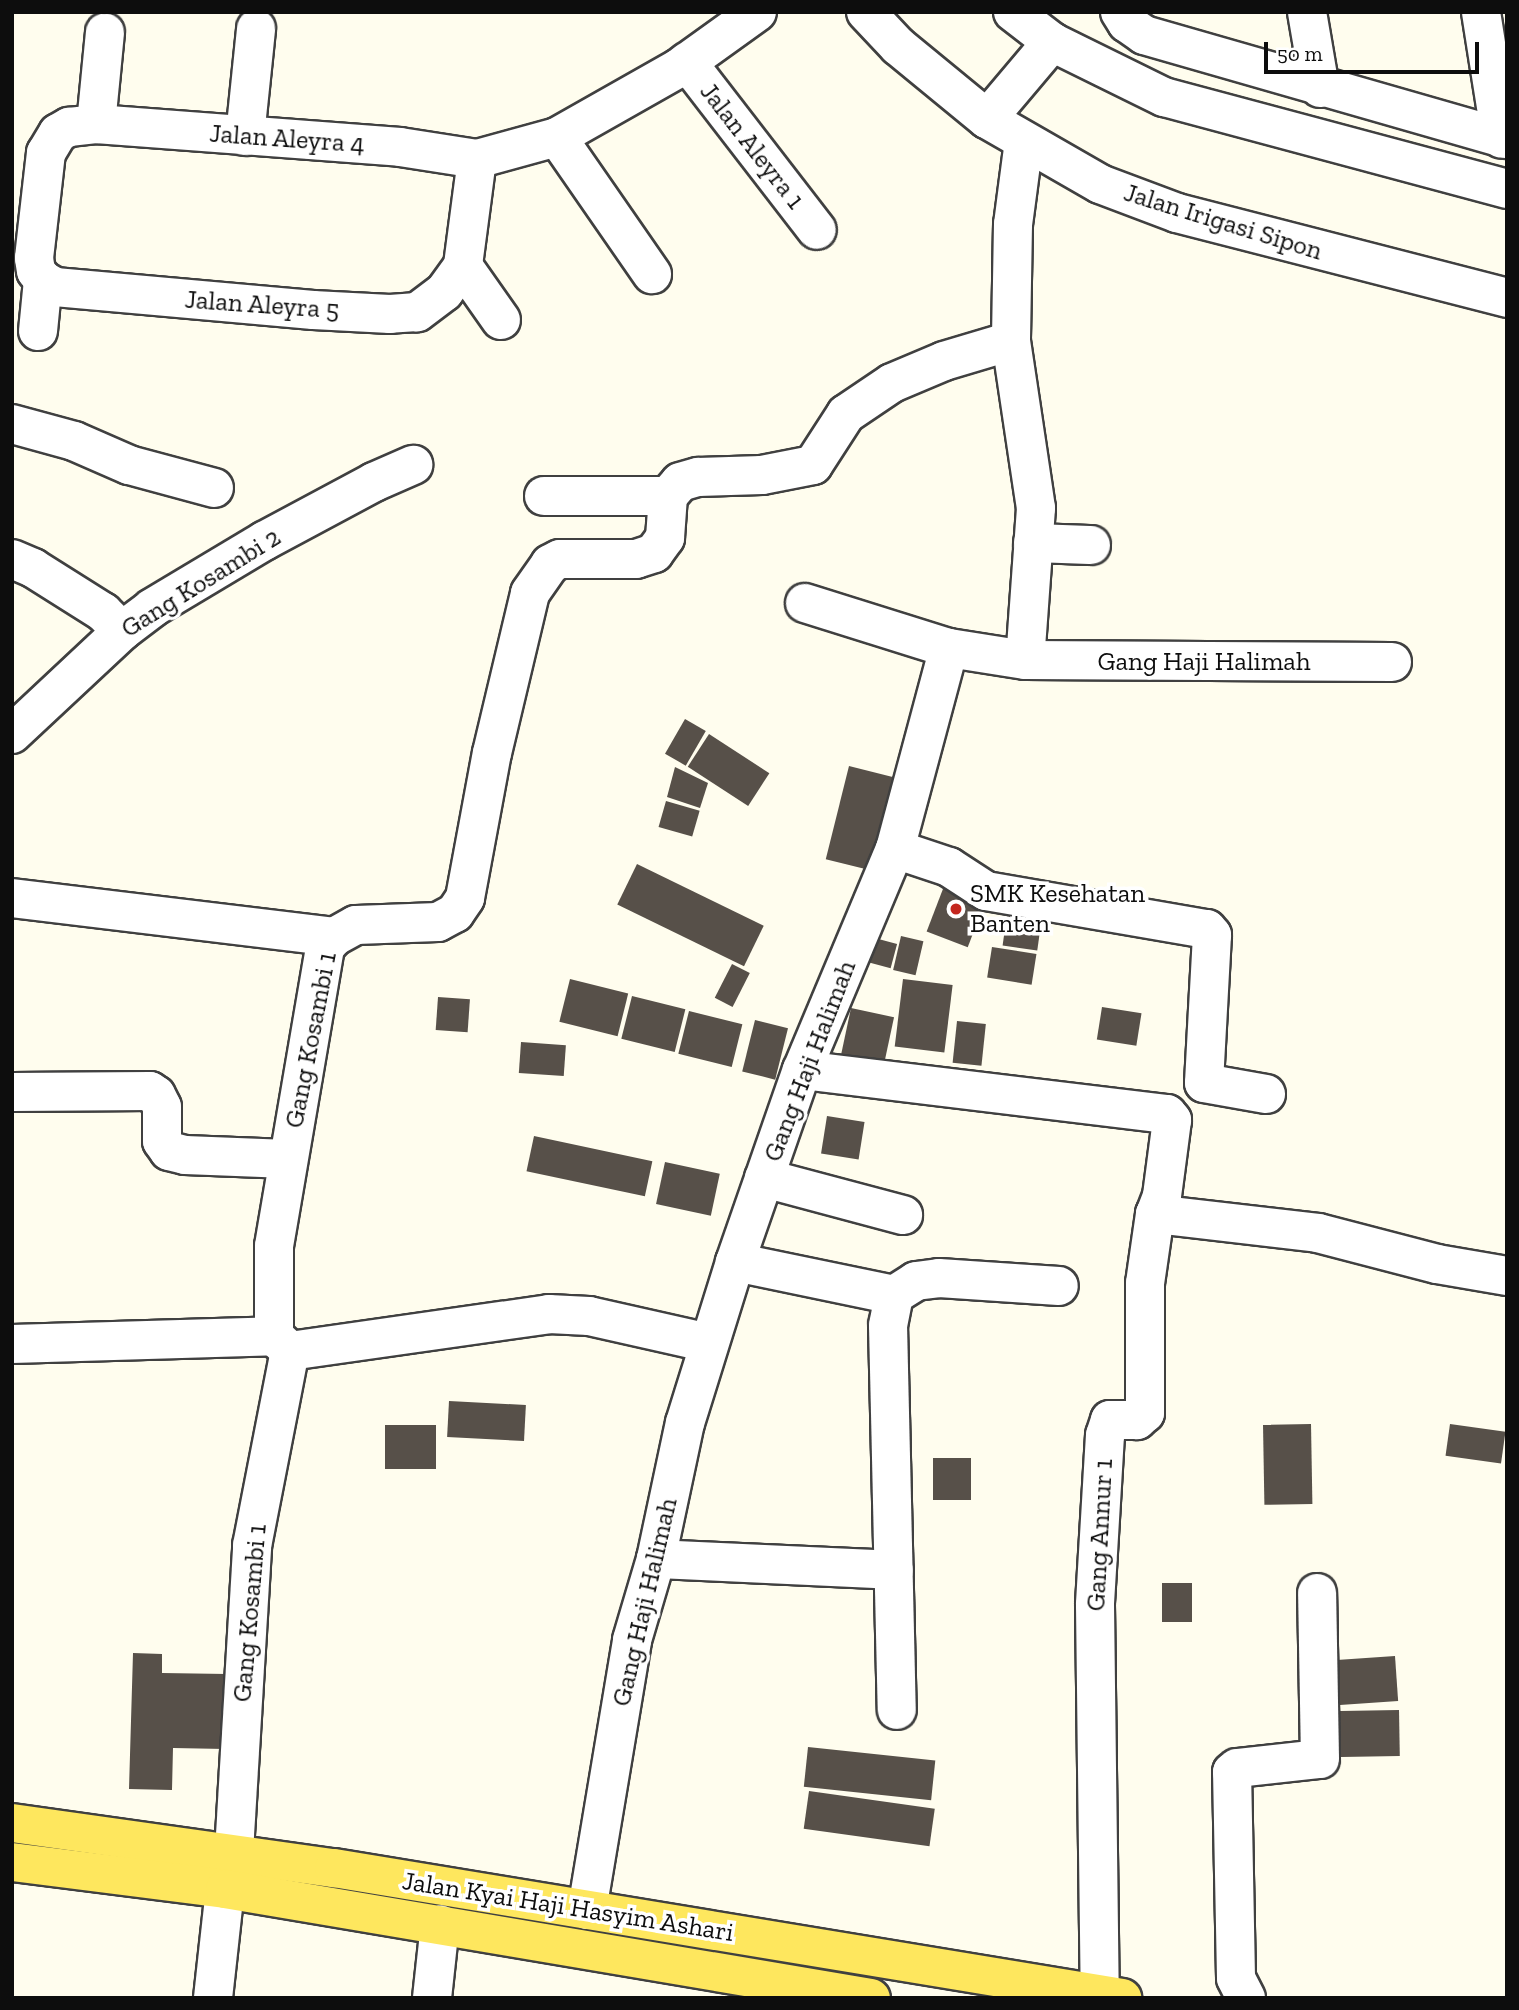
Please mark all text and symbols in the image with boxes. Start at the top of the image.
scale bar [1267,28,1482,72]
text: 50 m [1277,41,1323,66]
street label: Jalan Aleyra 1 [693,76,811,216]
street label: Jalan Aleyra 4 [208,118,366,160]
street label: Jalan Irigasi Sipon [1120,177,1326,267]
street label: Jalan Aleyra 5 [183,284,341,326]
street label: Gang Kosambi 2 [116,522,286,644]
street label: Gang Haji Halimah [1098,646,1310,678]
place label: SMK Kesehatan Banten [970,878,1146,940]
marker: SMK Kesehatan Banten [948,901,964,917]
street label: Gang Kosambi 1 [279,949,343,1131]
street label: Gang Haji Halimah [757,956,863,1166]
street label: Gang Annur 1 [1080,1457,1120,1613]
street label: Gang Haji Halimah [606,1495,684,1709]
street label: Gang Kosambi 1 [227,1523,273,1703]
street label: Jalan Kyai Haji Hasyim Ashari [400,1865,736,1949]

